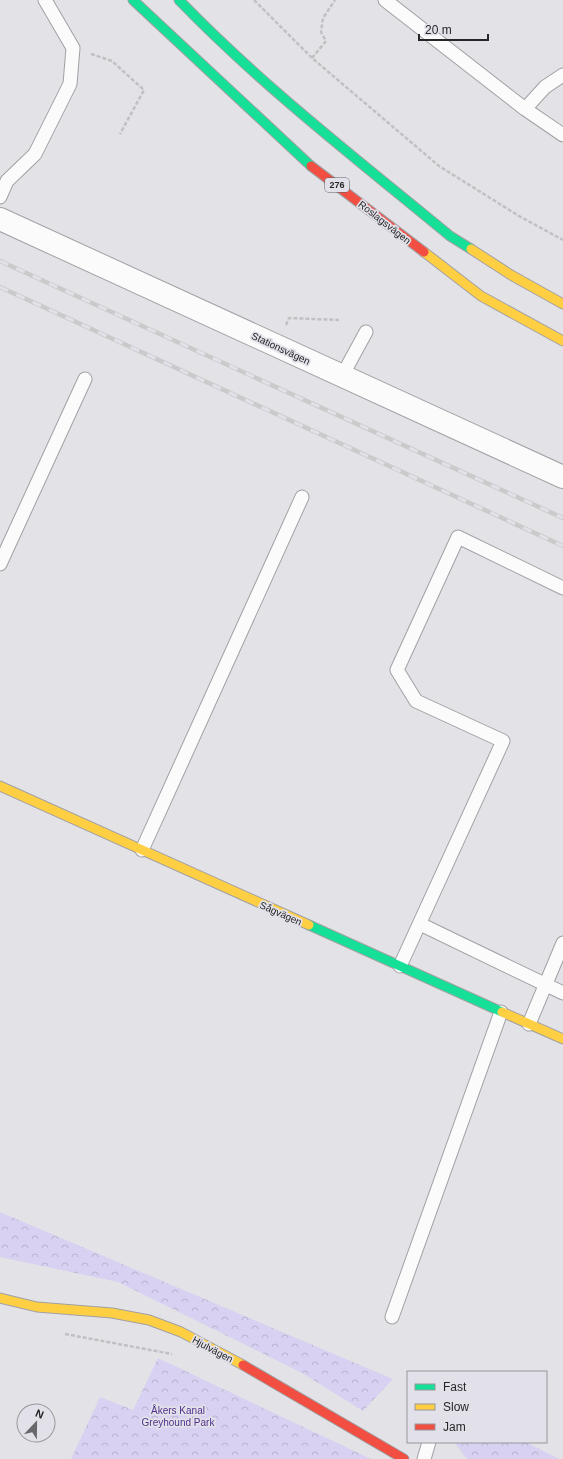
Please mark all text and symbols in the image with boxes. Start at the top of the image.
scale bar [419,16,488,42]
text: 20 m [425,23,452,37]
road number: 276 [325,178,349,192]
street label: Roslagsvägen [356,199,413,246]
street label: Stationsvägen [250,330,312,367]
street label: Sågvägen [258,899,304,928]
street label: Hjulvägen [191,1334,235,1365]
legend [407,1371,547,1443]
text: Fast [443,1380,467,1394]
text: Slow [443,1400,469,1414]
north arrow [16,1403,56,1443]
park label: Åkers Kanal Greyhound Park [142,1404,215,1428]
text: N [34,1407,46,1421]
text: Jam [443,1420,466,1434]

